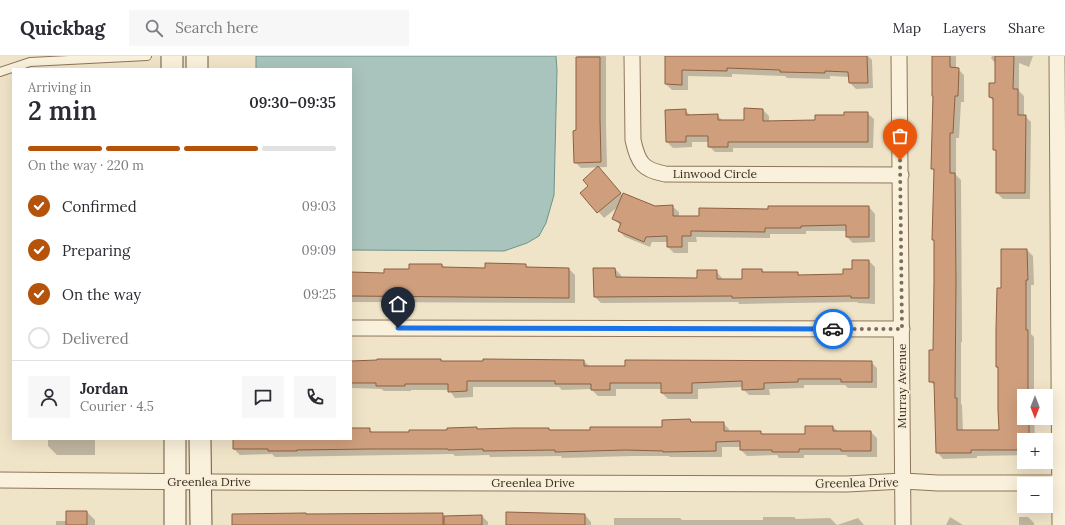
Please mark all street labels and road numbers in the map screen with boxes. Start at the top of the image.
street label: Linwood Circle [673,166,758,181]
street label: Murray Avenue [894,343,909,428]
street label: Greenlea Drive [167,474,251,489]
street label: Greenlea Drive [815,474,899,491]
street label: Greenlea Drive [491,475,575,490]

